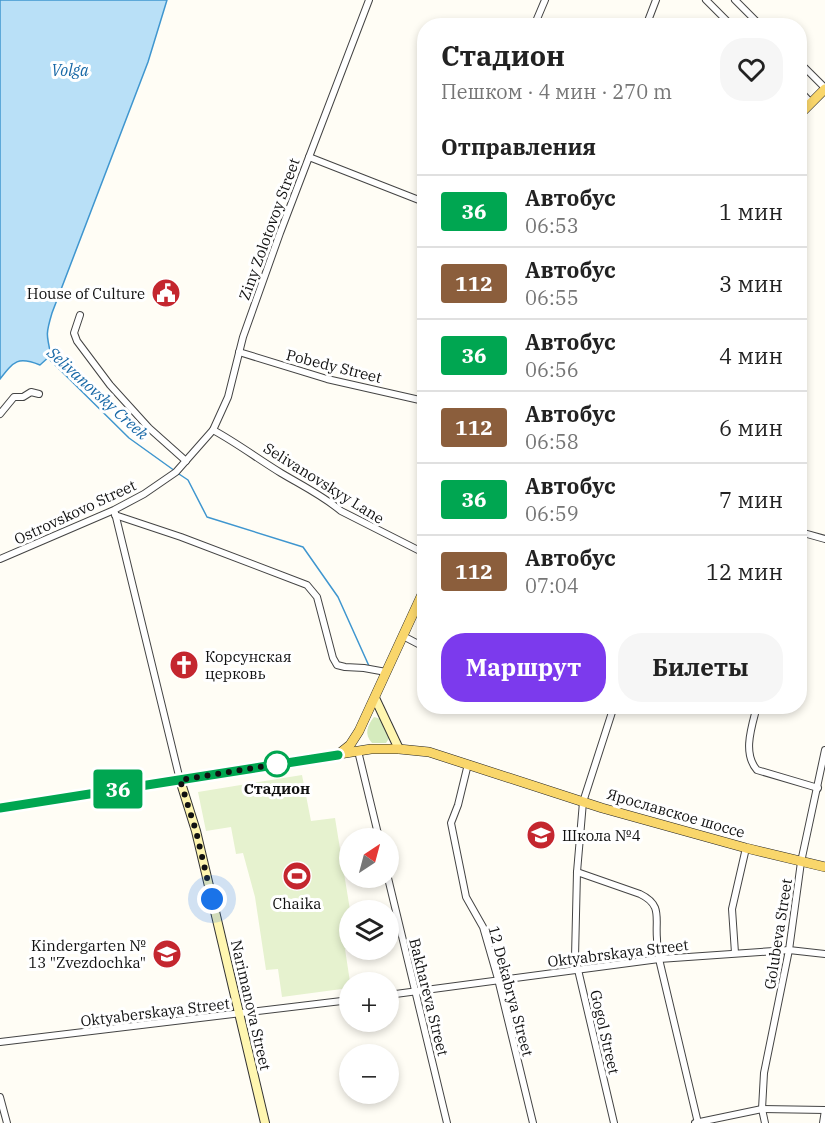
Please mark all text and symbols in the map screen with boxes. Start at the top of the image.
text: Стадион [441,37,565,74]
button: heart [720,38,783,101]
water label: Volga [51,60,89,80]
text: Пешком · 4 мин · 270 m [441,78,672,105]
text: Отправления [441,132,596,161]
street label: Ziny Zolotovoy Street [234,155,304,303]
text: Автобус [525,183,616,212]
text: 36 [461,197,487,225]
text: 1 мин [719,197,783,226]
text: 06:53 [525,212,579,239]
text: Автобус [525,255,616,284]
text: 112 [455,269,493,297]
text: 3 мин [719,269,783,298]
public building icon: House of Culture [150,277,182,309]
place label: House of Culture [27,284,145,303]
text: 06:55 [525,284,579,311]
text: Автобус [525,327,616,356]
text: 36 [461,341,487,369]
text: 4 мин [719,341,783,370]
water label: Selivanovsky Creek [42,342,153,444]
street label: Pobedy Street [284,345,384,387]
text: 06:56 [525,356,579,383]
text: Автобус [525,399,616,428]
text: 112 [455,413,493,441]
text: 6 мин [719,413,783,442]
text: 06:58 [525,428,579,455]
street label: Selivanovskyy Lane [260,438,388,528]
text: Автобус [525,471,616,500]
street label: Ostrovskovo Street [11,475,139,549]
text: 36 [461,485,487,513]
text: 7 мин [719,485,783,514]
text: 06:59 [525,500,579,527]
text: Автобус [525,543,616,572]
text: 112 [455,557,493,585]
text: 12 мин [706,557,783,586]
text: 07:04 [525,572,579,599]
button: Маршрут [441,633,606,702]
button: Билеты [618,633,783,702]
place label: Корсунская церковь [205,647,292,683]
church icon: Корсунская церковь [168,649,200,681]
marker: Стадион [264,751,290,777]
line badge: 36 [91,770,145,808]
text: 36 [105,775,131,803]
place label: Стадион [244,779,310,798]
street label: Ярославское шоссе [605,784,747,842]
school or university icon: Школа №4 [525,819,557,851]
place label: Школа №4 [562,826,641,845]
north arrow [339,828,399,888]
map controls [339,828,399,1104]
sports icon: Chaika [281,860,313,892]
street label: Golubeva Street [760,877,796,991]
your location [197,884,227,914]
place label: Chaika [273,894,321,913]
button: layers [339,900,399,960]
street label: 12 Dekabrya Street [484,924,538,1058]
street label: Oktyabrskaya Street [546,935,690,971]
place label: Kindergarten № 13 "Zvezdochka" [28,936,146,972]
street label: Bakhareva Street [405,936,453,1058]
school or university icon: Kindergarten № 13 "Zvezdochka" [151,938,183,970]
street label: Narimanova Street [227,938,275,1072]
button: + [339,972,399,1032]
street label: Gogol Street [586,988,624,1076]
street label: Oktyaberskaya Street [79,993,231,1031]
button: − [339,1044,399,1104]

